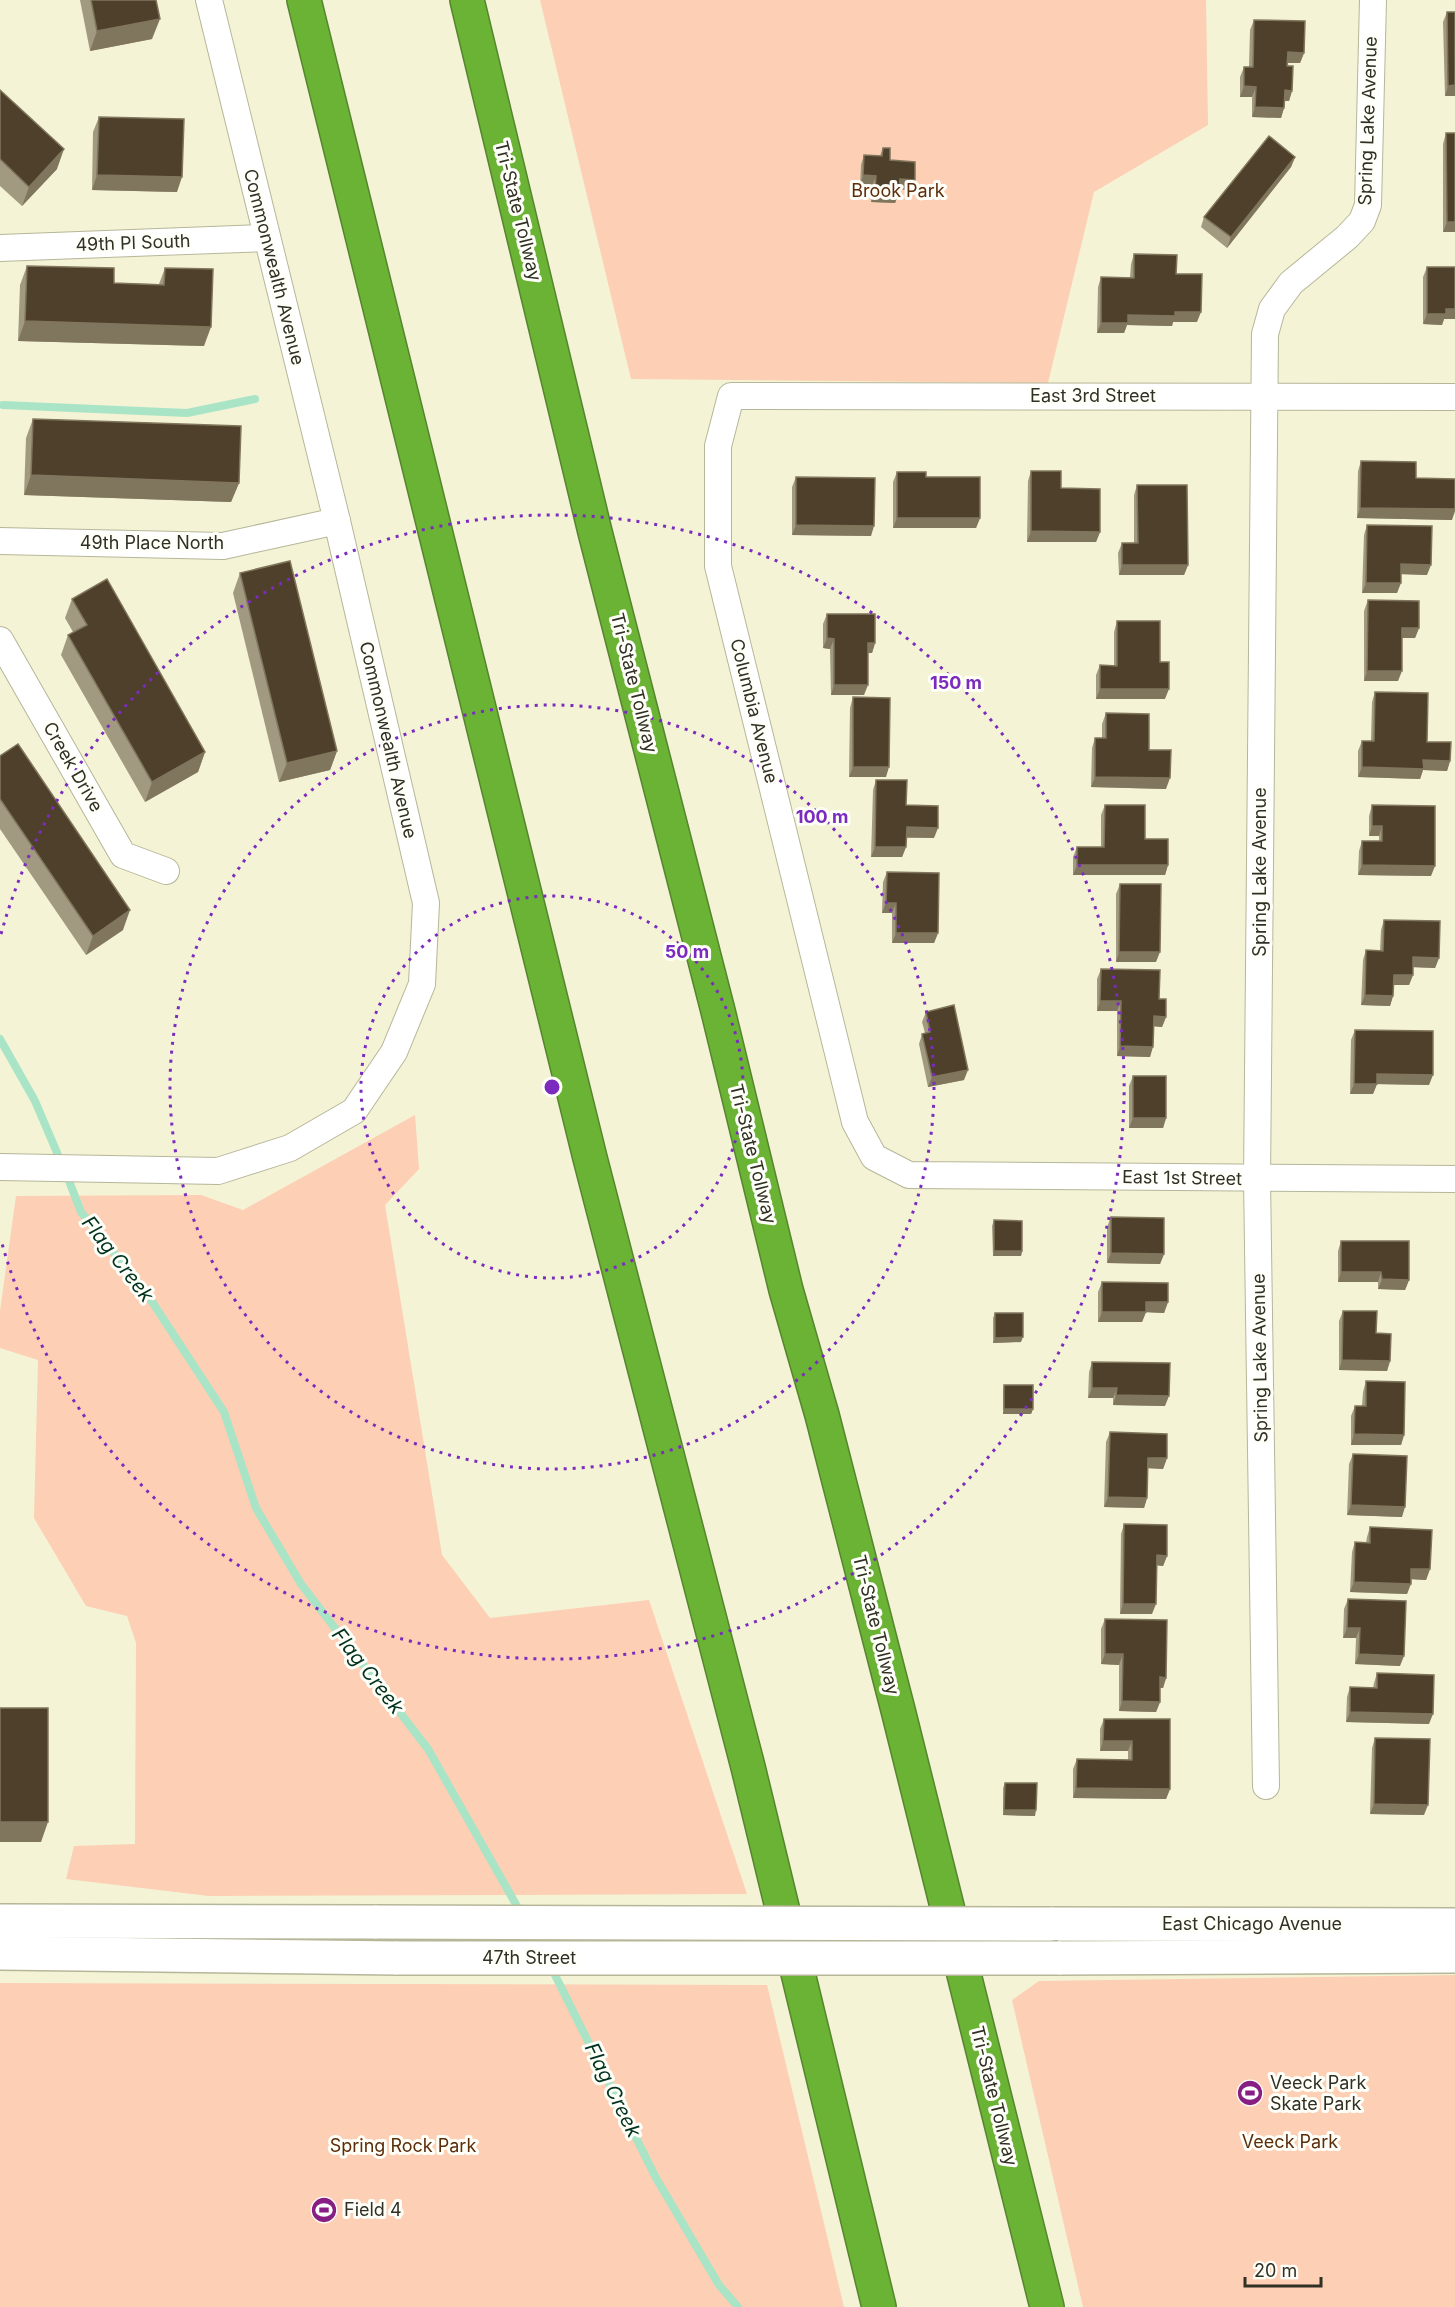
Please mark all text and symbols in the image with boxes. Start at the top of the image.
street label: Spring Lake Avenue [1354,36,1381,206]
street label: Tri-State Tollway [491,139,546,283]
street label: Commonwealth Avenue [240,167,309,367]
park label: Brook Park [851,180,945,201]
street label: 49th Pl South [75,230,191,255]
street label: East 3rd Street [1030,385,1156,406]
street label: 49th Place North [80,532,224,553]
street label: Tri-State Tollway [607,611,662,755]
street label: Columbia Avenue [726,636,783,785]
street label: Commonwealth Avenue [356,639,421,840]
text: 150 m [930,672,982,693]
street label: Creek Drive [39,718,108,815]
street label: Spring Lake Avenue [1249,787,1270,957]
text: 100 m [796,806,848,827]
text: 50 m [665,941,709,962]
centre of rings [542,1077,562,1097]
street label: Tri-State Tollway [726,1082,781,1226]
street label: East 1st Street [1122,1166,1242,1189]
water label: Flag Creek [77,1211,160,1308]
street label: Spring Lake Avenue [1248,1273,1271,1443]
street label: Tri-State Tollway [849,1553,904,1697]
water label: Flag Creek [327,1623,410,1720]
street label: East Chicago Avenue [1162,1913,1342,1934]
street label: 47th Street [482,1947,576,1968]
street label: Tri-State Tollway [967,2024,1022,2168]
water label: Flag Creek [580,2039,647,2142]
place label: Veeck Park Skate Park [1270,2072,1366,2114]
sports icon: Veeck Park Skate Park [1235,2078,1265,2108]
park label: Veeck Park [1242,2131,1338,2152]
park label: Spring Rock Park [330,2135,476,2156]
sports icon: Field 4 [309,2195,339,2225]
place label: Field 4 [344,2199,402,2220]
scale bar [1245,2250,1322,2288]
text: 20 m [1254,2260,1297,2281]

